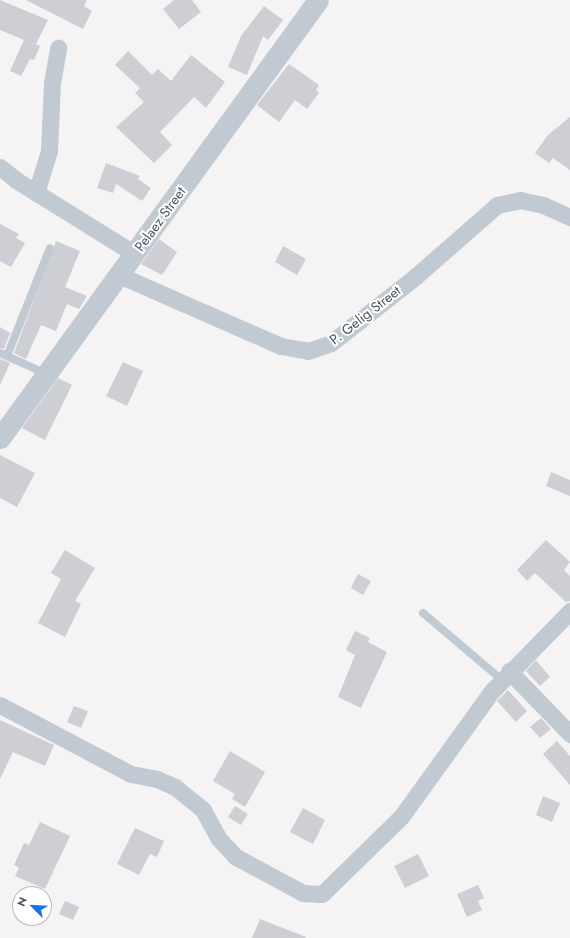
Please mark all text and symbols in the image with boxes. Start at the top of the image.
street label: Pelaez Street [131,184,189,254]
street label: P. Gelig Street [326,282,404,348]
north arrow [12,886,52,926]
text: N [13,894,31,909]

